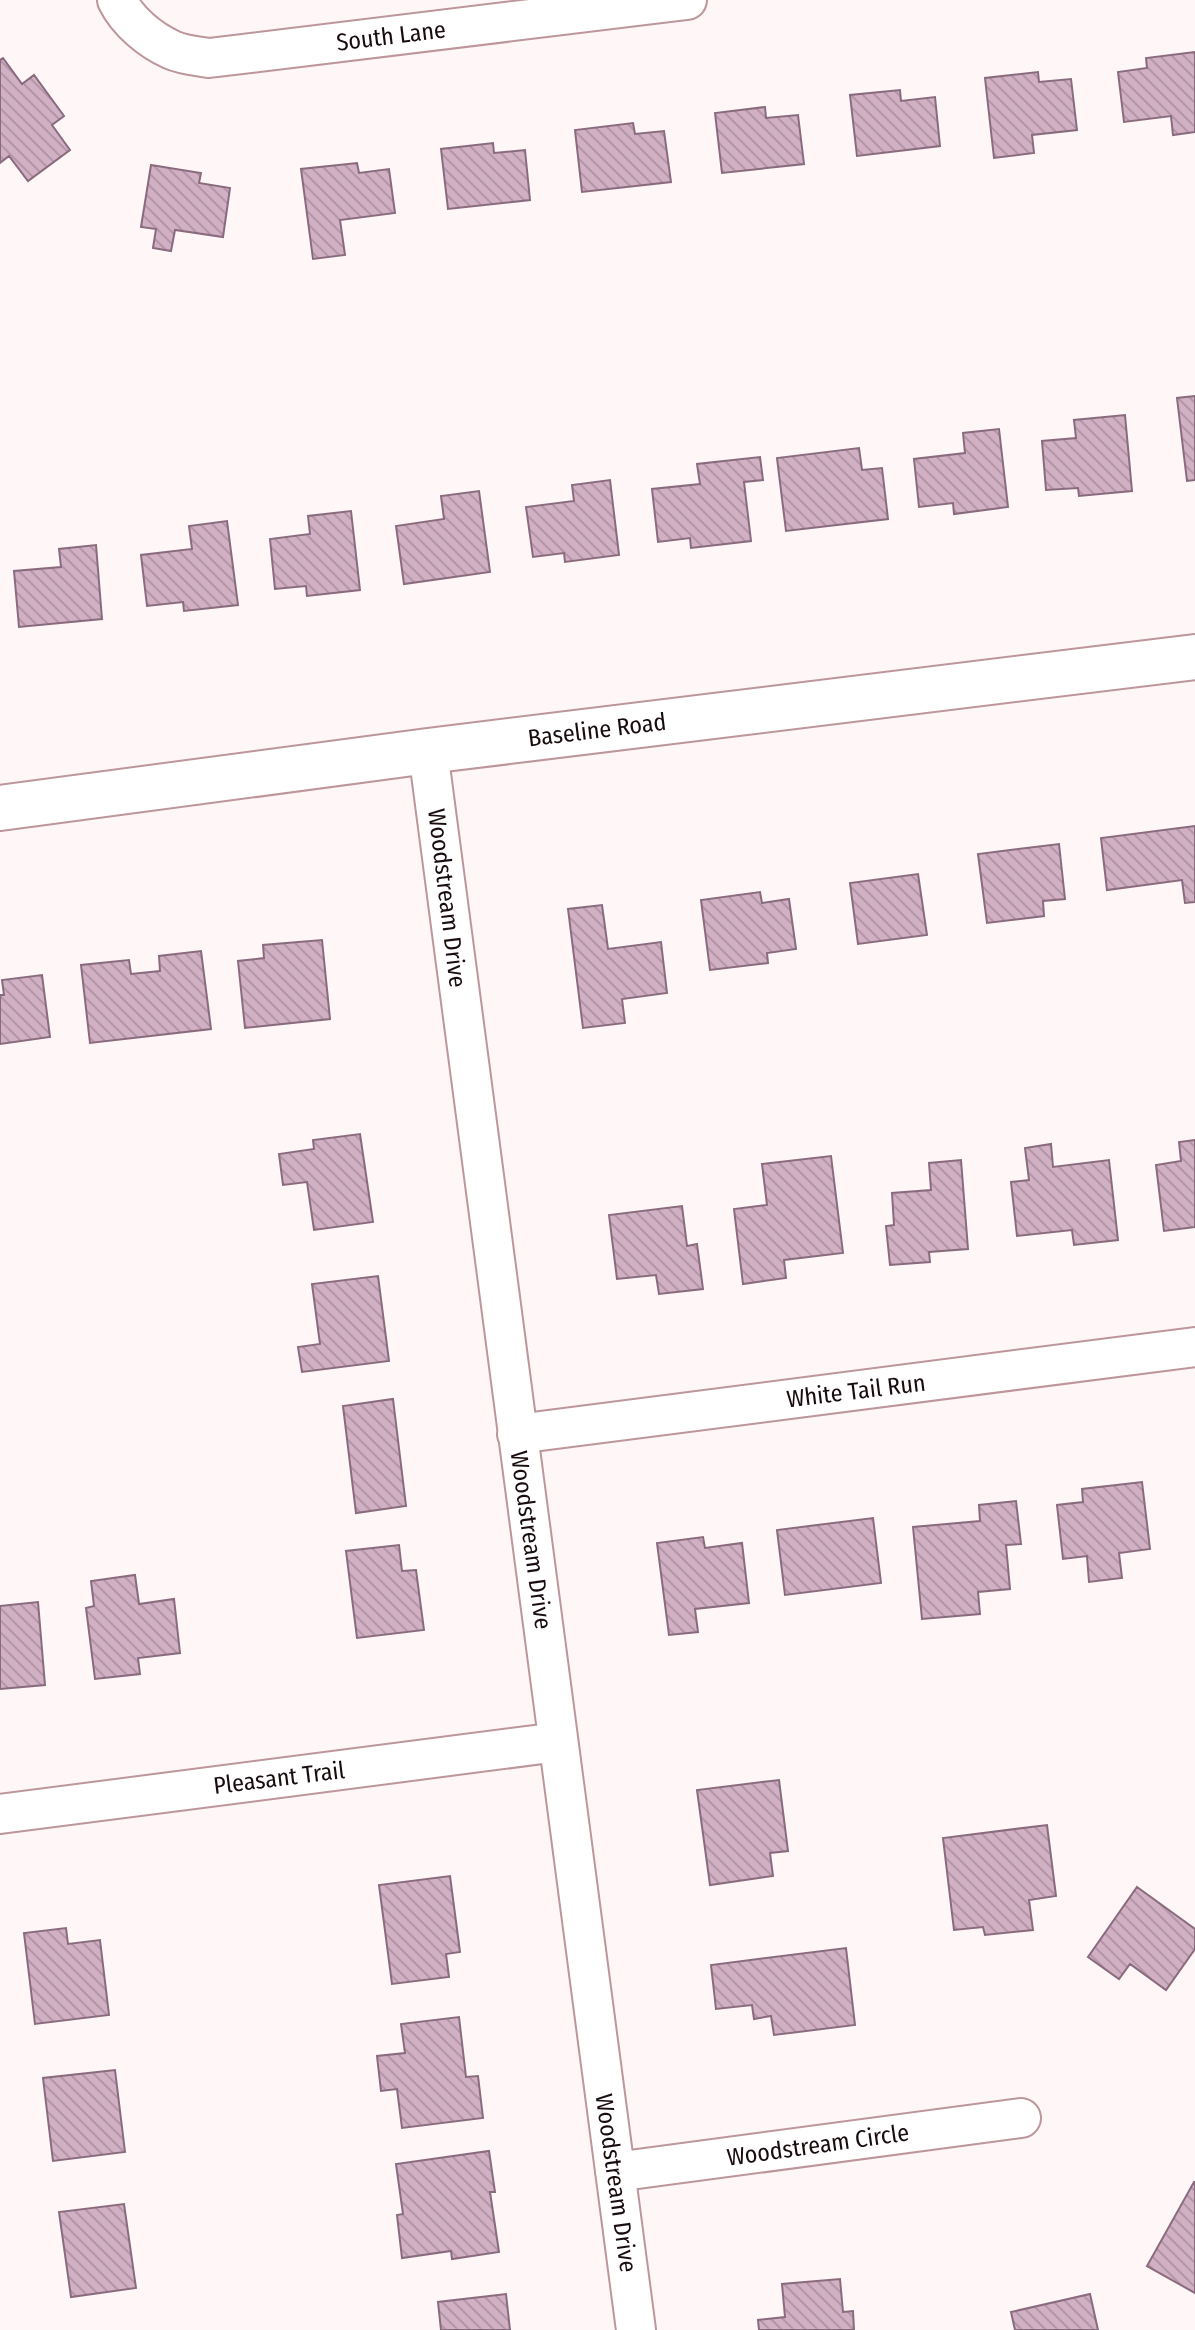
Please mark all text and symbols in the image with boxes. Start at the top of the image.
street label: South Lane [335,15,447,57]
street label: Baseline Road [526,708,668,752]
street label: Woodstream Drive [422,807,472,989]
street label: White Tail Run [785,1369,927,1413]
street label: Woodstream Drive [505,1449,557,1631]
street label: Pleasant Trail [212,1756,346,1800]
street label: Woodstream Drive [590,2092,642,2274]
street label: Woodstream Circle [725,2118,911,2172]

